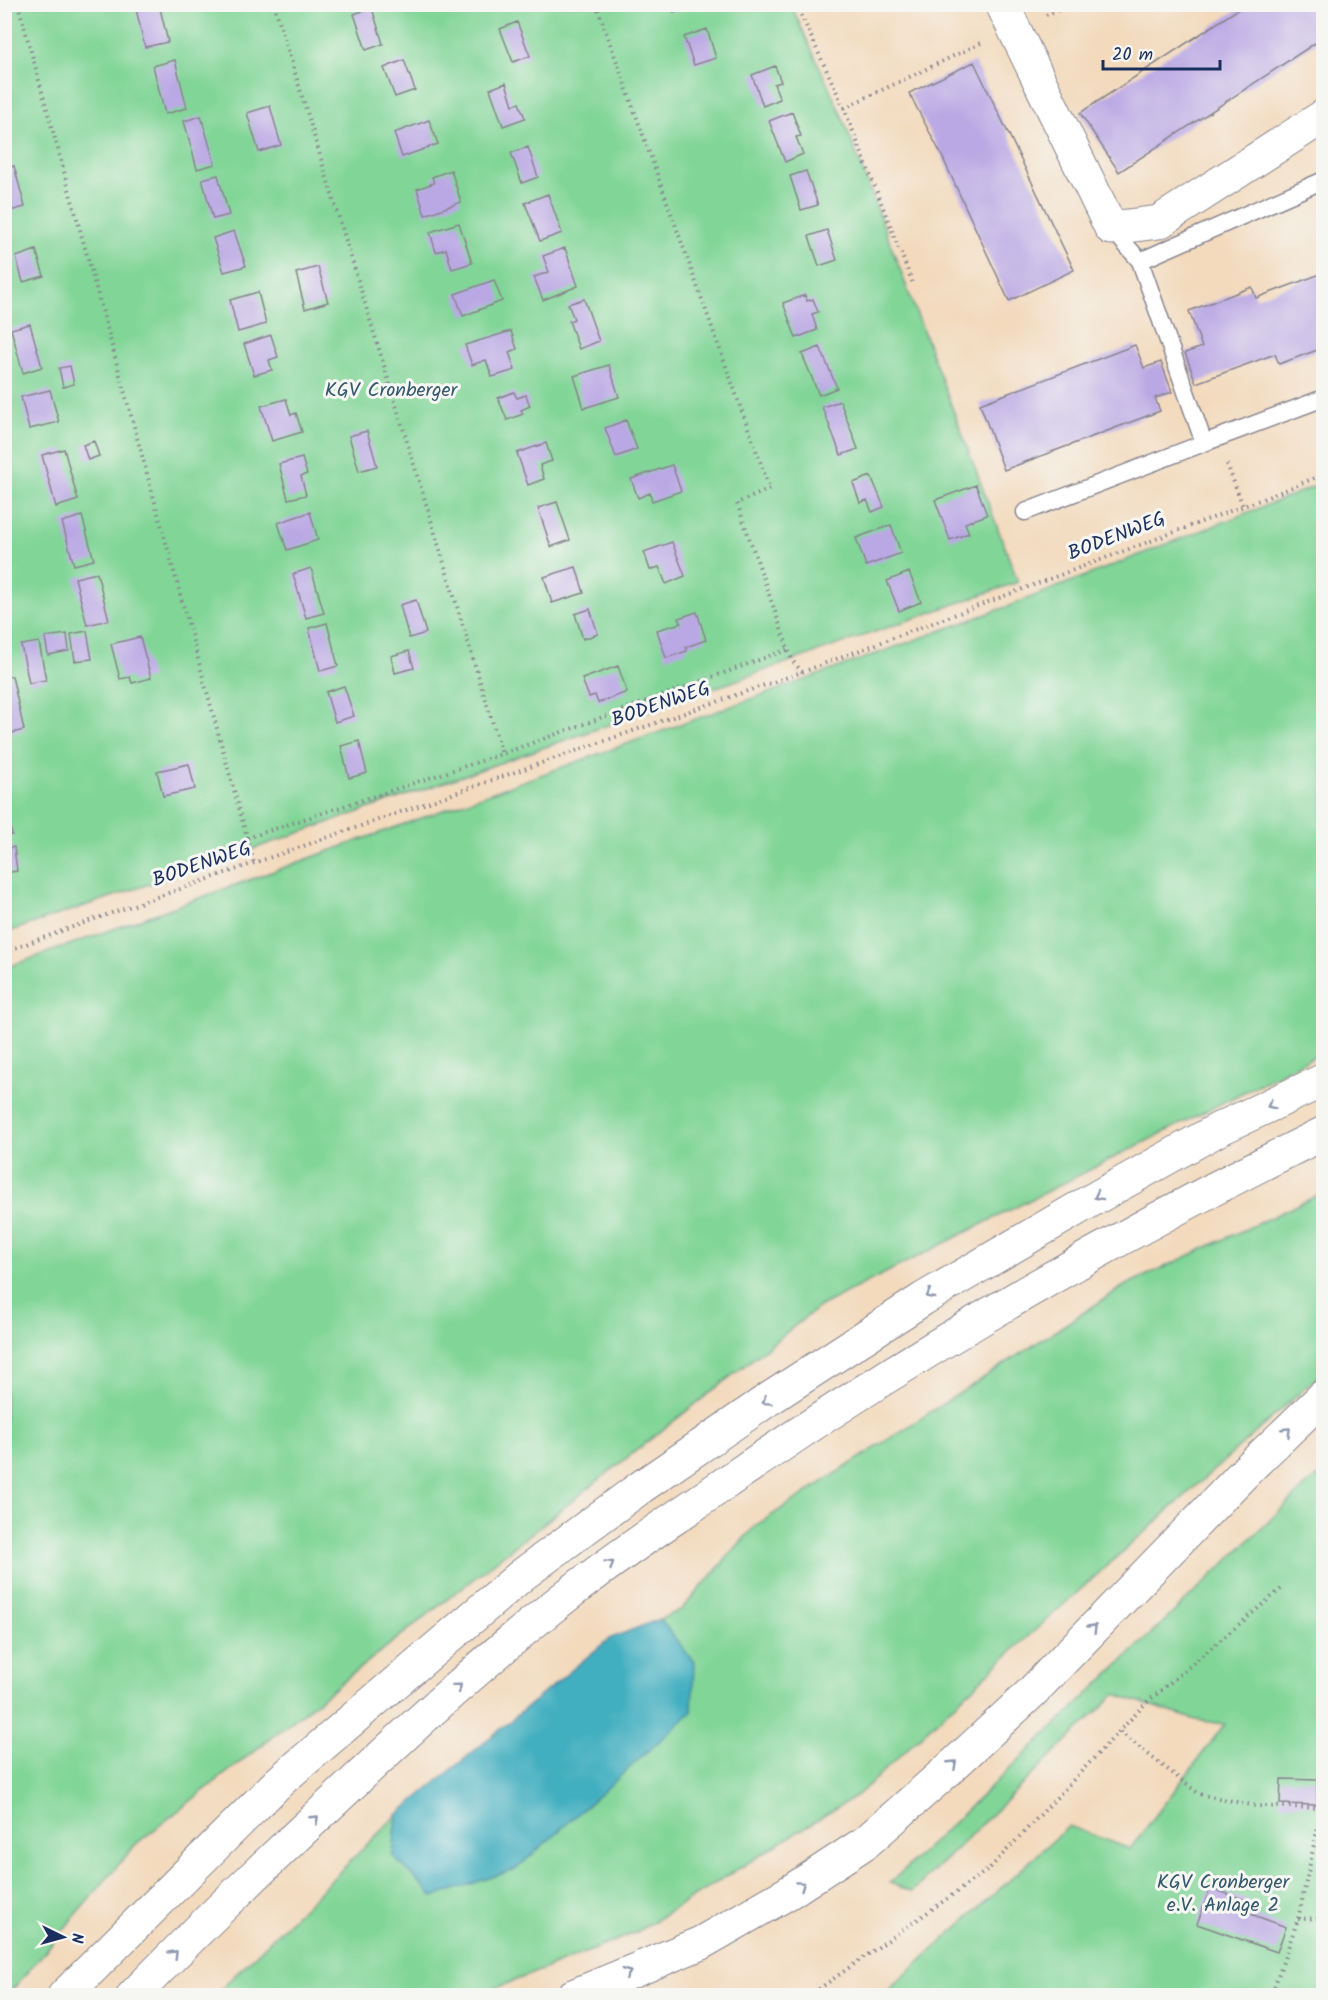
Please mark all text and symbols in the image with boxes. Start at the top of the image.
scale bar [1103,33,1220,71]
text: 20 m [1112,41,1153,70]
park label: KGV Cronberger [325,375,459,407]
street label: BODENWEG [1063,504,1171,570]
street label: BODENWEG [607,673,715,737]
street label: BODENWEG [148,833,256,897]
one-way arrow [1266,1098,1277,1110]
one-way arrow [1094,1189,1104,1200]
one-way arrow [926,1287,936,1299]
one-way arrow [762,1394,773,1405]
one-way arrow [1279,1428,1290,1439]
one-way arrow [603,1560,614,1571]
one-way arrow [1086,1625,1097,1635]
one-way arrow [451,1683,462,1694]
one-way arrow [947,1760,957,1771]
one-way arrow [307,1815,318,1826]
park label: KGV Cronberger e.V. Anlage 2 [1157,1867,1291,1922]
one-way arrow [794,1881,805,1892]
north arrow [33,1907,93,1967]
text: N [64,1932,89,1944]
one-way arrow [166,1950,177,1961]
one-way arrow [621,1968,632,1980]

